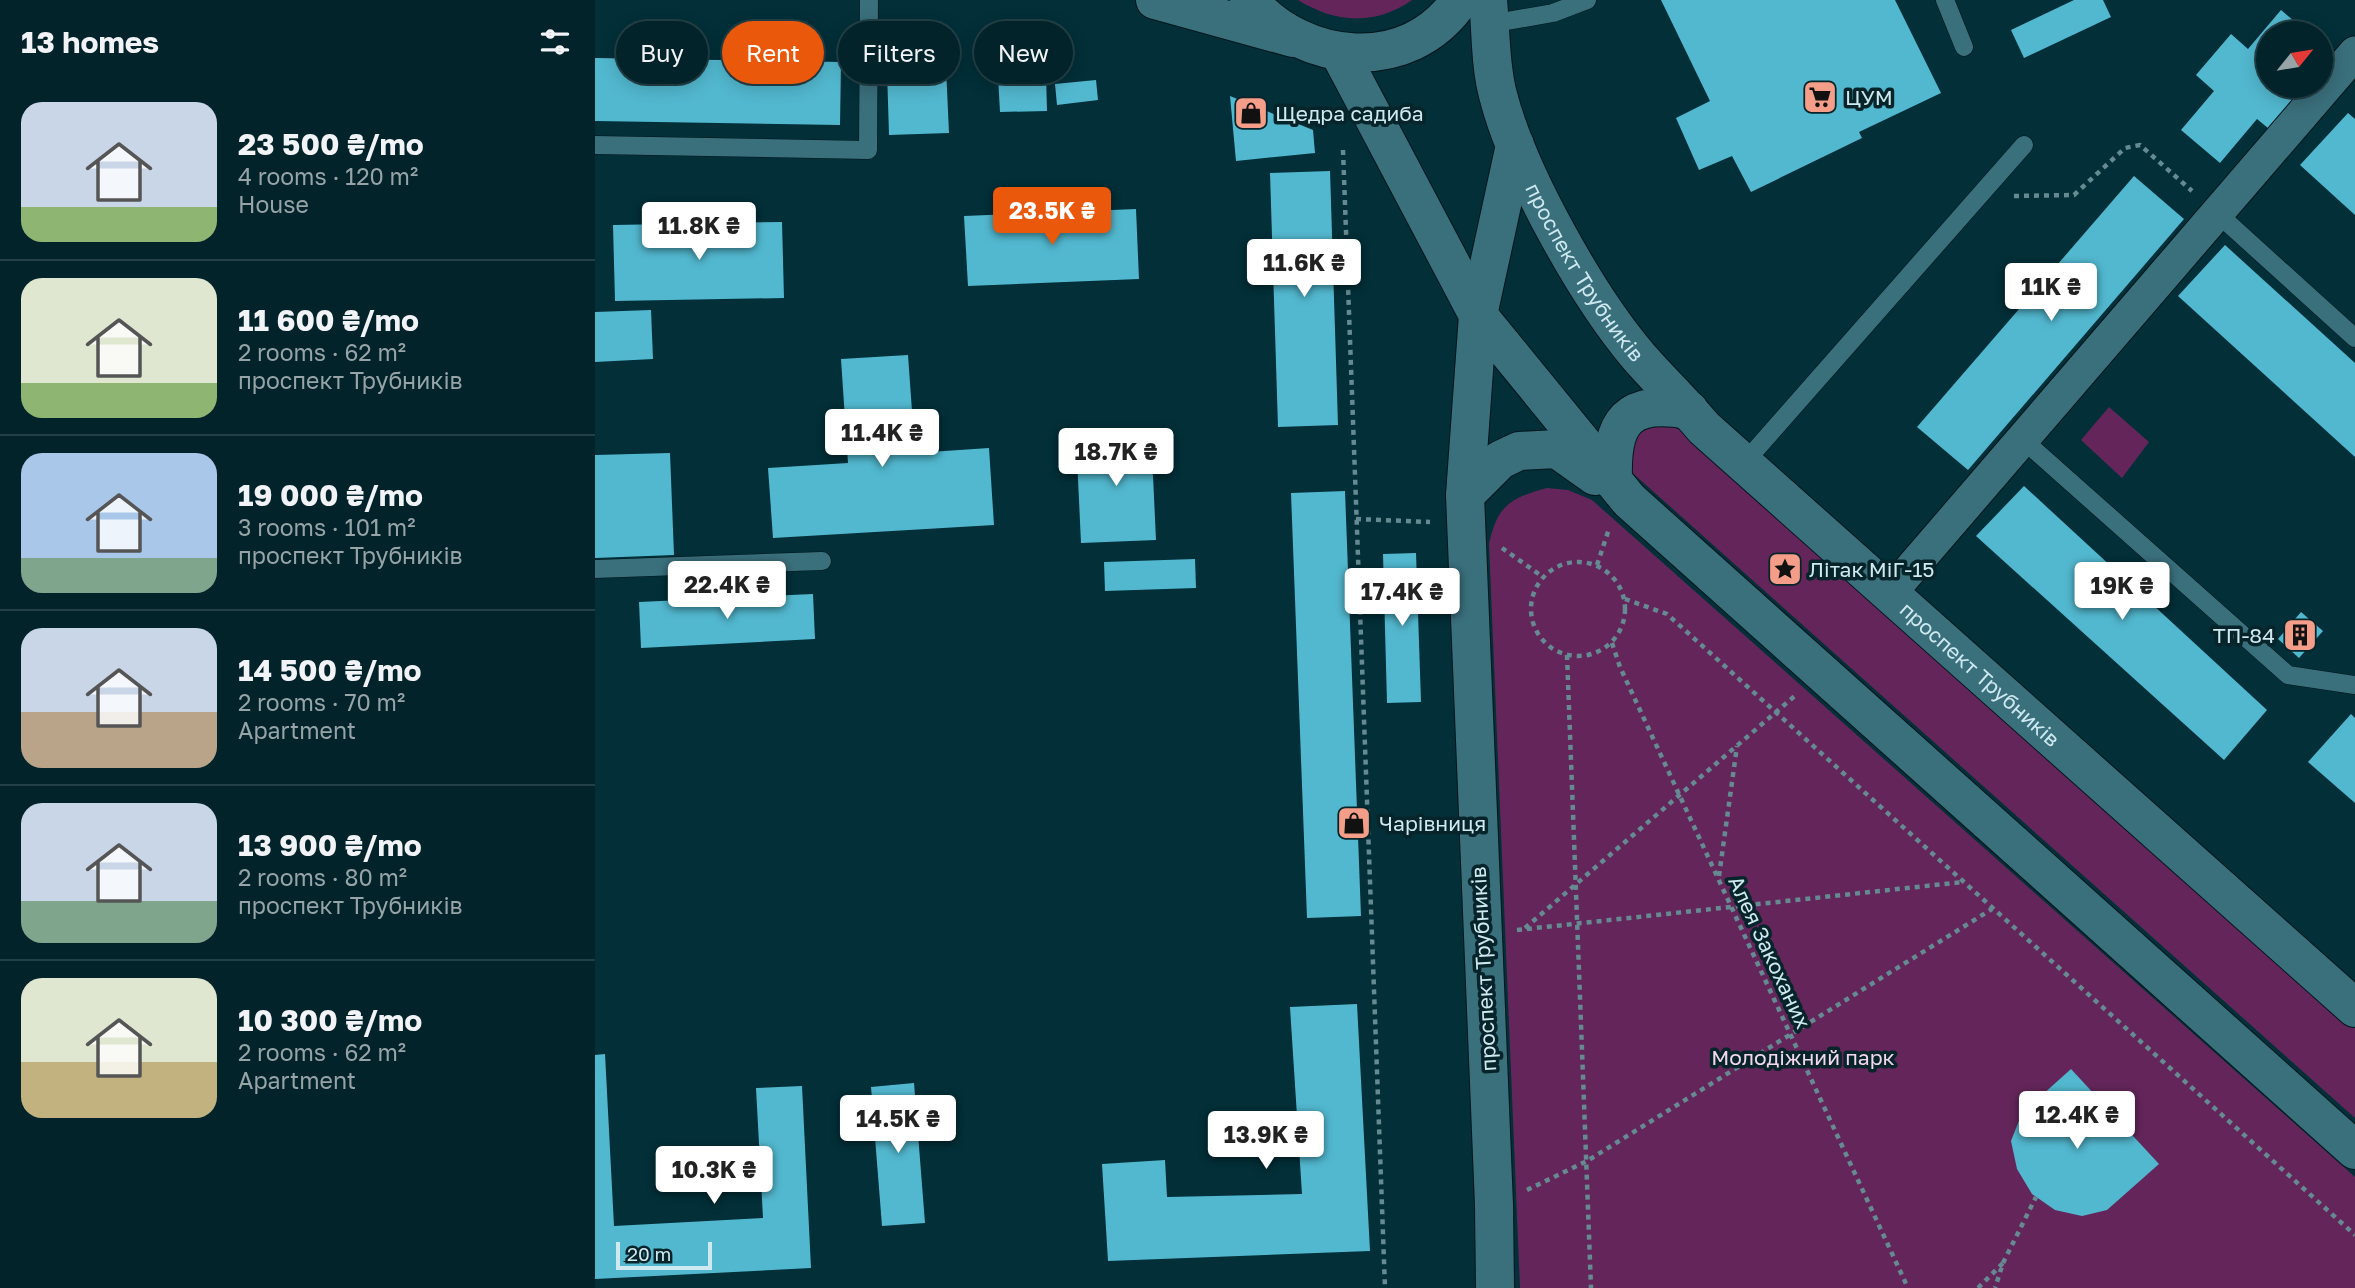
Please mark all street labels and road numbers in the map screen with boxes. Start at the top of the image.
street label: проспект Трубників [1520,179,1650,367]
street label: проспект Трубників [1895,596,2065,752]
street label: проспект Трубників [1465,866,1501,1072]
street label: Алея Закоханих [1723,871,1817,1033]

